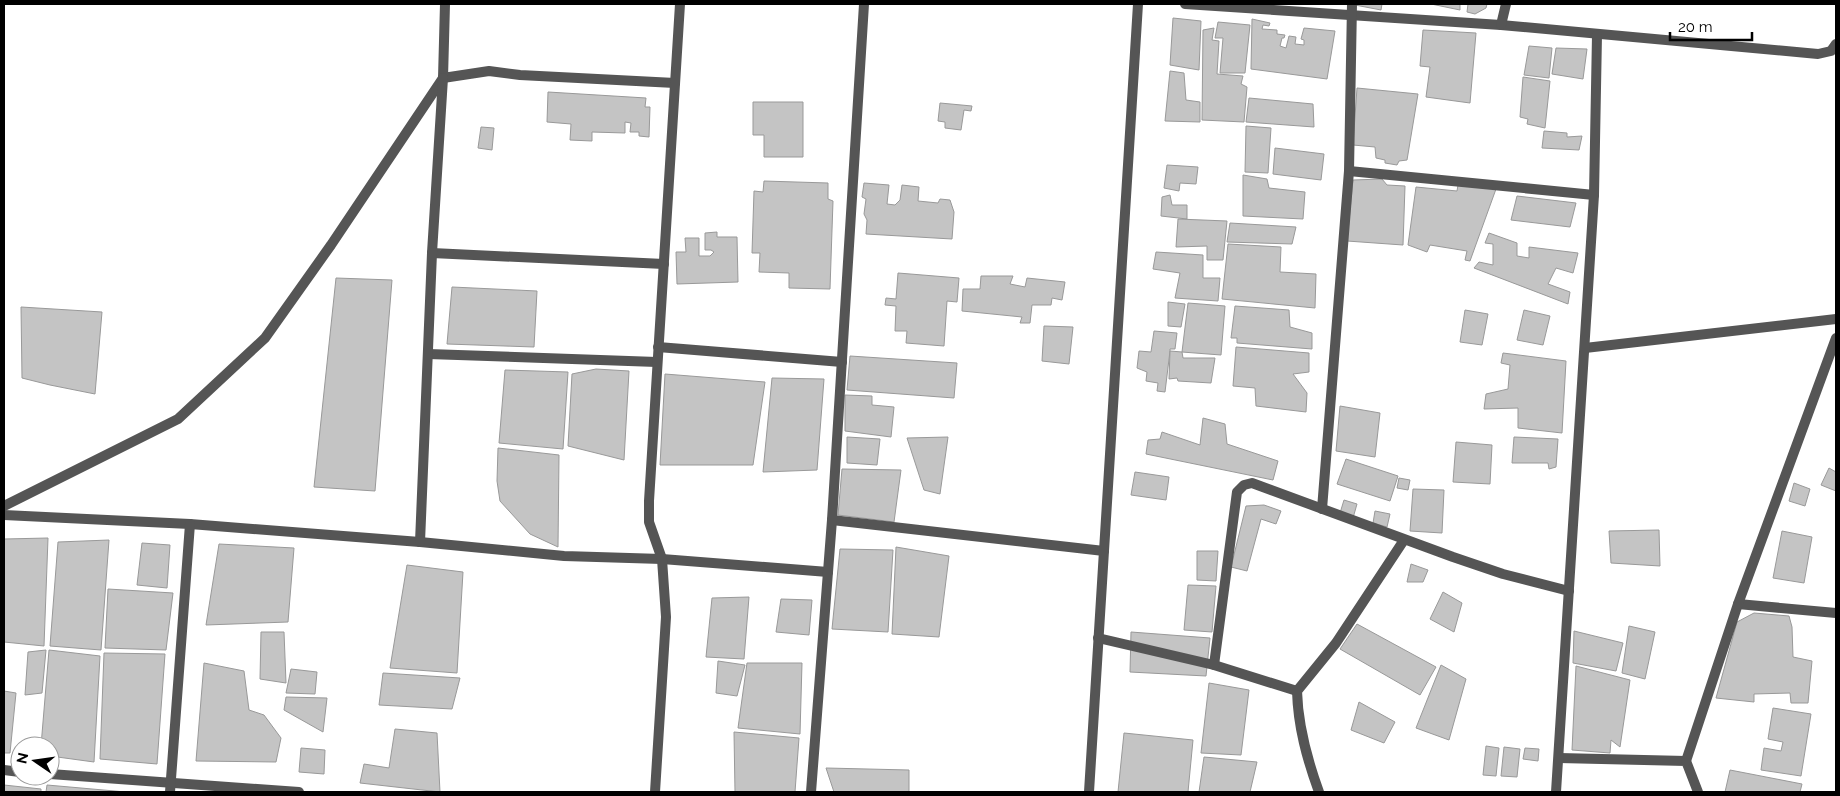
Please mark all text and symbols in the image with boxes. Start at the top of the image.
scale bar [1670,10,1752,42]
text: 20 m [1678,18,1713,36]
north arrow [10,736,60,786]
text: N [13,751,31,765]

